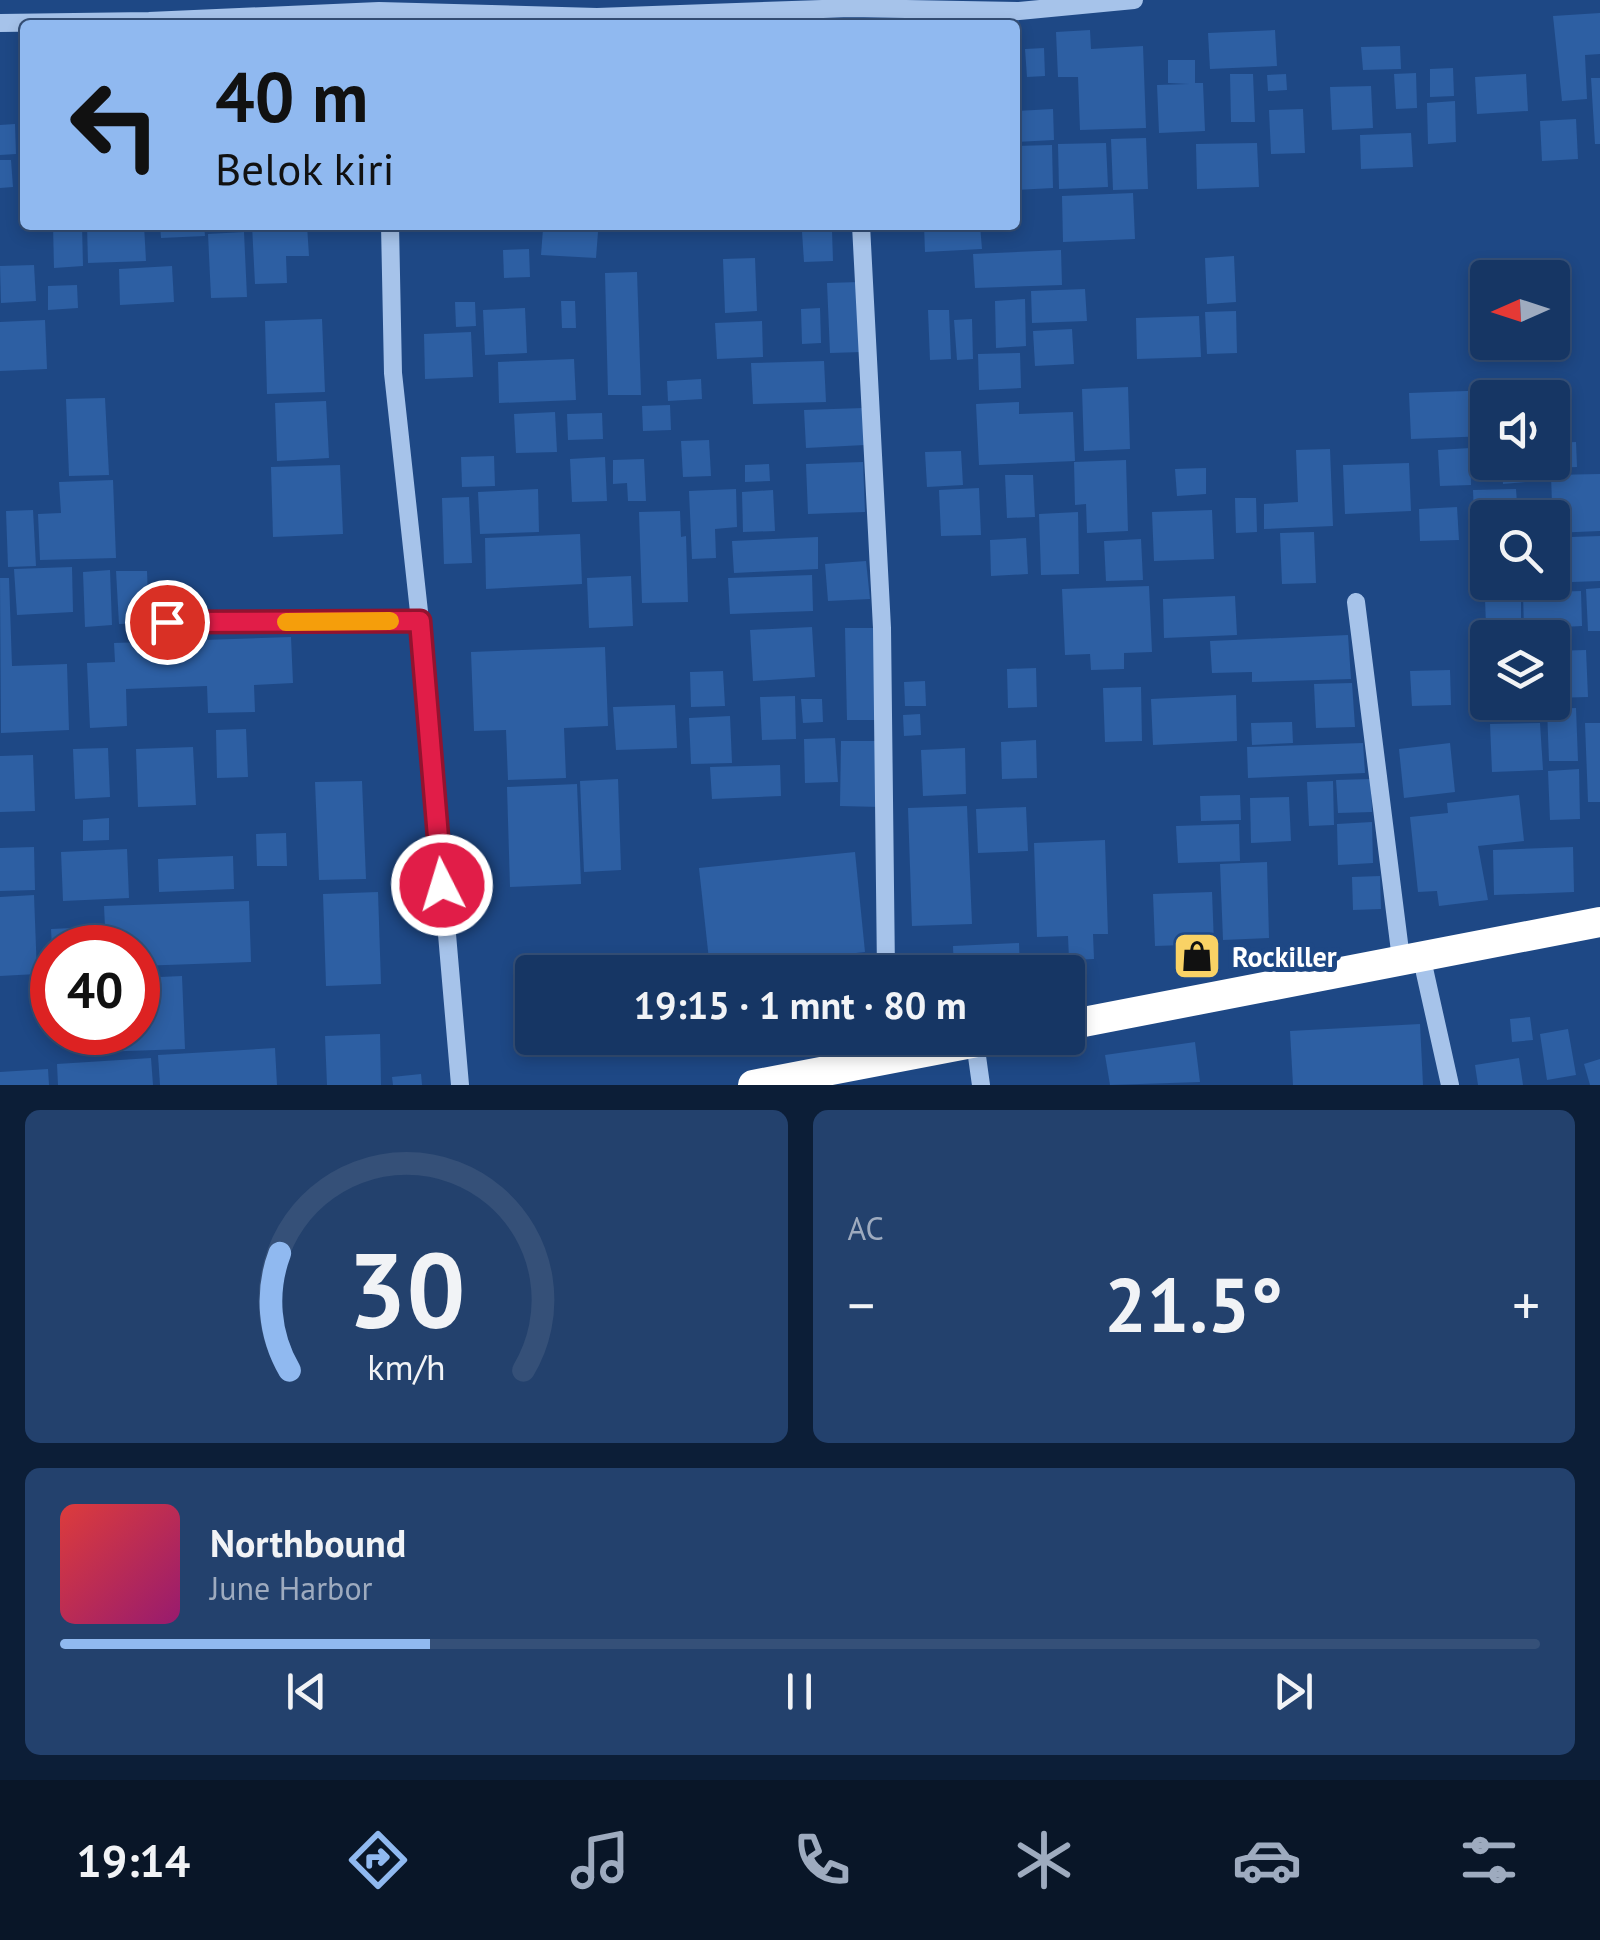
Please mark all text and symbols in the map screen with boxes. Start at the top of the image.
text: 40 m [215,51,368,141]
icon: left [50,60,180,190]
text: Belok kiri [215,139,395,197]
north arrow [1470,260,1570,360]
map controls [1470,260,1570,720]
button: sound [1470,380,1570,480]
button: search [1470,500,1570,600]
pin [125,580,210,665]
icon: arrive [140,595,195,650]
button: layers [1470,620,1570,720]
position arrow [390,833,494,937]
speed limit sign: 40 [30,925,160,1055]
shop icon: Rockiller [1171,930,1223,982]
place label: Rockiller [1232,938,1337,975]
text: 19:15 · 1 mnt · 80 m [633,980,967,1029]
text: AC [848,1207,884,1249]
text: 30 [347,1222,465,1357]
text: 21.5° [1104,1256,1283,1353]
text: − [848,1269,875,1340]
text: + [1512,1269,1540,1340]
text: km/h [367,1344,445,1390]
text: Northbound [210,1518,406,1567]
text: June Harbor [210,1567,372,1609]
icon: previous [279,1664,334,1719]
icon: pause [772,1664,827,1719]
icon: next [1266,1664,1321,1719]
icon: directions [343,1825,413,1895]
icon: music [565,1825,635,1895]
icon: phone [787,1825,857,1895]
icon: climate [1009,1825,1079,1895]
icon: car [1232,1825,1302,1895]
icon: filters [1454,1825,1524,1895]
text: 19:14 [76,1831,190,1889]

